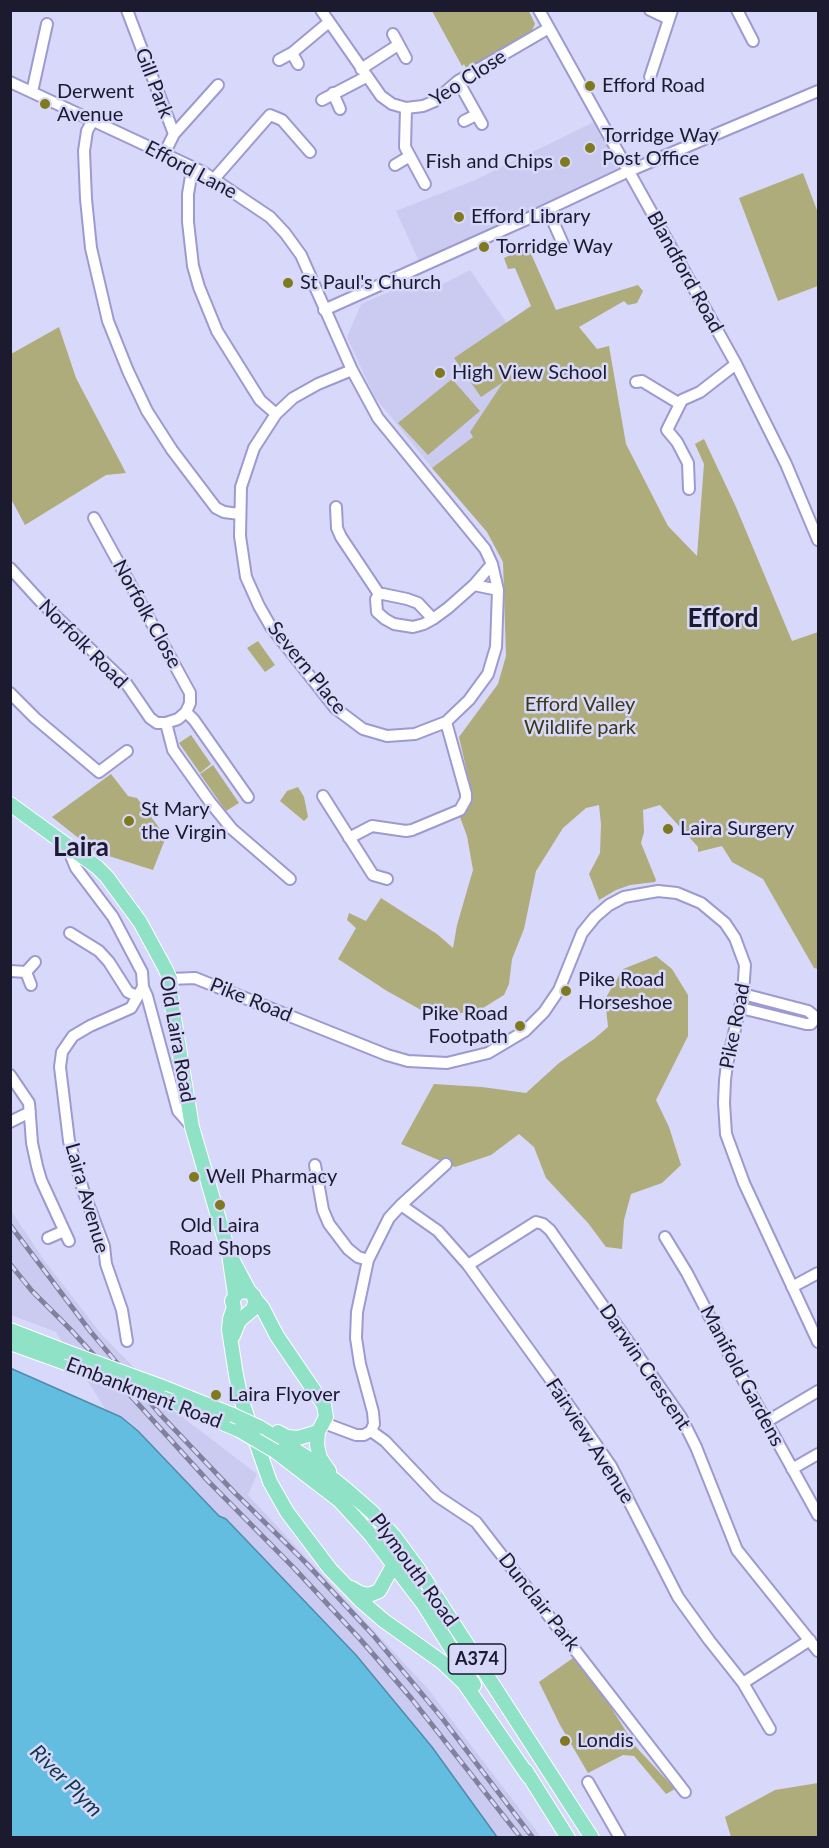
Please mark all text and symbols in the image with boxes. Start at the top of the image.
street label: Gill Park [130,45,178,121]
street label: Yeo Close [425,45,511,111]
place label: Efford Road [602,74,705,98]
marker: Efford Road [583,79,597,93]
place label: Derwent Avenue [57,80,134,127]
marker: Derwent Avenue [38,97,52,111]
place label: Torridge Way Post Office [602,124,719,171]
street label: Efford Lane [141,136,241,204]
marker: Torridge Way Post Office [583,141,597,155]
place label: Fish and Chips [425,150,553,174]
marker: Fish and Chips [558,155,572,169]
place label: Efford Library [471,205,591,229]
street label: Blandford Road [642,207,728,337]
marker: Efford Library [452,210,466,224]
place label: Torridge Way [496,235,613,259]
marker: Torridge Way [477,240,491,254]
place label: St Paul's Church [300,271,441,295]
marker: St Paul's Church [281,276,295,290]
place label: High View School [452,361,607,385]
marker: High View School [433,366,447,380]
street label: Norfolk Close [107,556,187,672]
street label: Norfolk Road [34,595,132,693]
district label: Efford [688,603,758,635]
street label: Severn Place [262,617,352,719]
park label: Efford Valley Wildlife park [524,693,636,740]
place label: St Mary the Virgin [141,798,227,845]
marker: St Mary the Virgin [122,814,136,828]
place label: Laira Surgery [680,817,794,841]
marker: Laira Surgery [661,822,675,836]
district label: Laira [53,832,109,864]
place label: Pike Road Horseshoe [578,968,672,1015]
street label: Pike Road [206,973,296,1027]
street label: Old Laira Road [154,974,200,1104]
street label: Pike Road [715,981,755,1071]
marker: Pike Road Horseshoe [559,984,573,998]
place label: Pike Road Footpath [422,1002,508,1049]
marker: Pike Road Footpath [513,1019,527,1033]
street label: Laira Avenue [60,1140,114,1256]
place label: Well Pharmacy [206,1165,337,1189]
marker: Well Pharmacy [187,1170,201,1184]
marker: Old Laira Road Shops [213,1198,227,1212]
place label: Old Laira Road Shops [169,1214,271,1261]
street label: Darwin Crescent [594,1300,696,1434]
street label: Manifold Gardens [695,1301,789,1451]
street label: Embankment Road [63,1352,225,1434]
street label: Fairview Avenue [541,1374,639,1508]
place label: Laira Flyover [228,1383,340,1407]
marker: Laira Flyover [209,1388,223,1402]
street label: Plymouth Road [365,1509,463,1631]
street label: Dunclair Park [493,1548,585,1656]
road number: A374 [448,1644,506,1674]
place label: Londis [577,1729,634,1753]
marker: Londis [558,1734,572,1748]
water label: River Plym [25,1740,107,1822]

